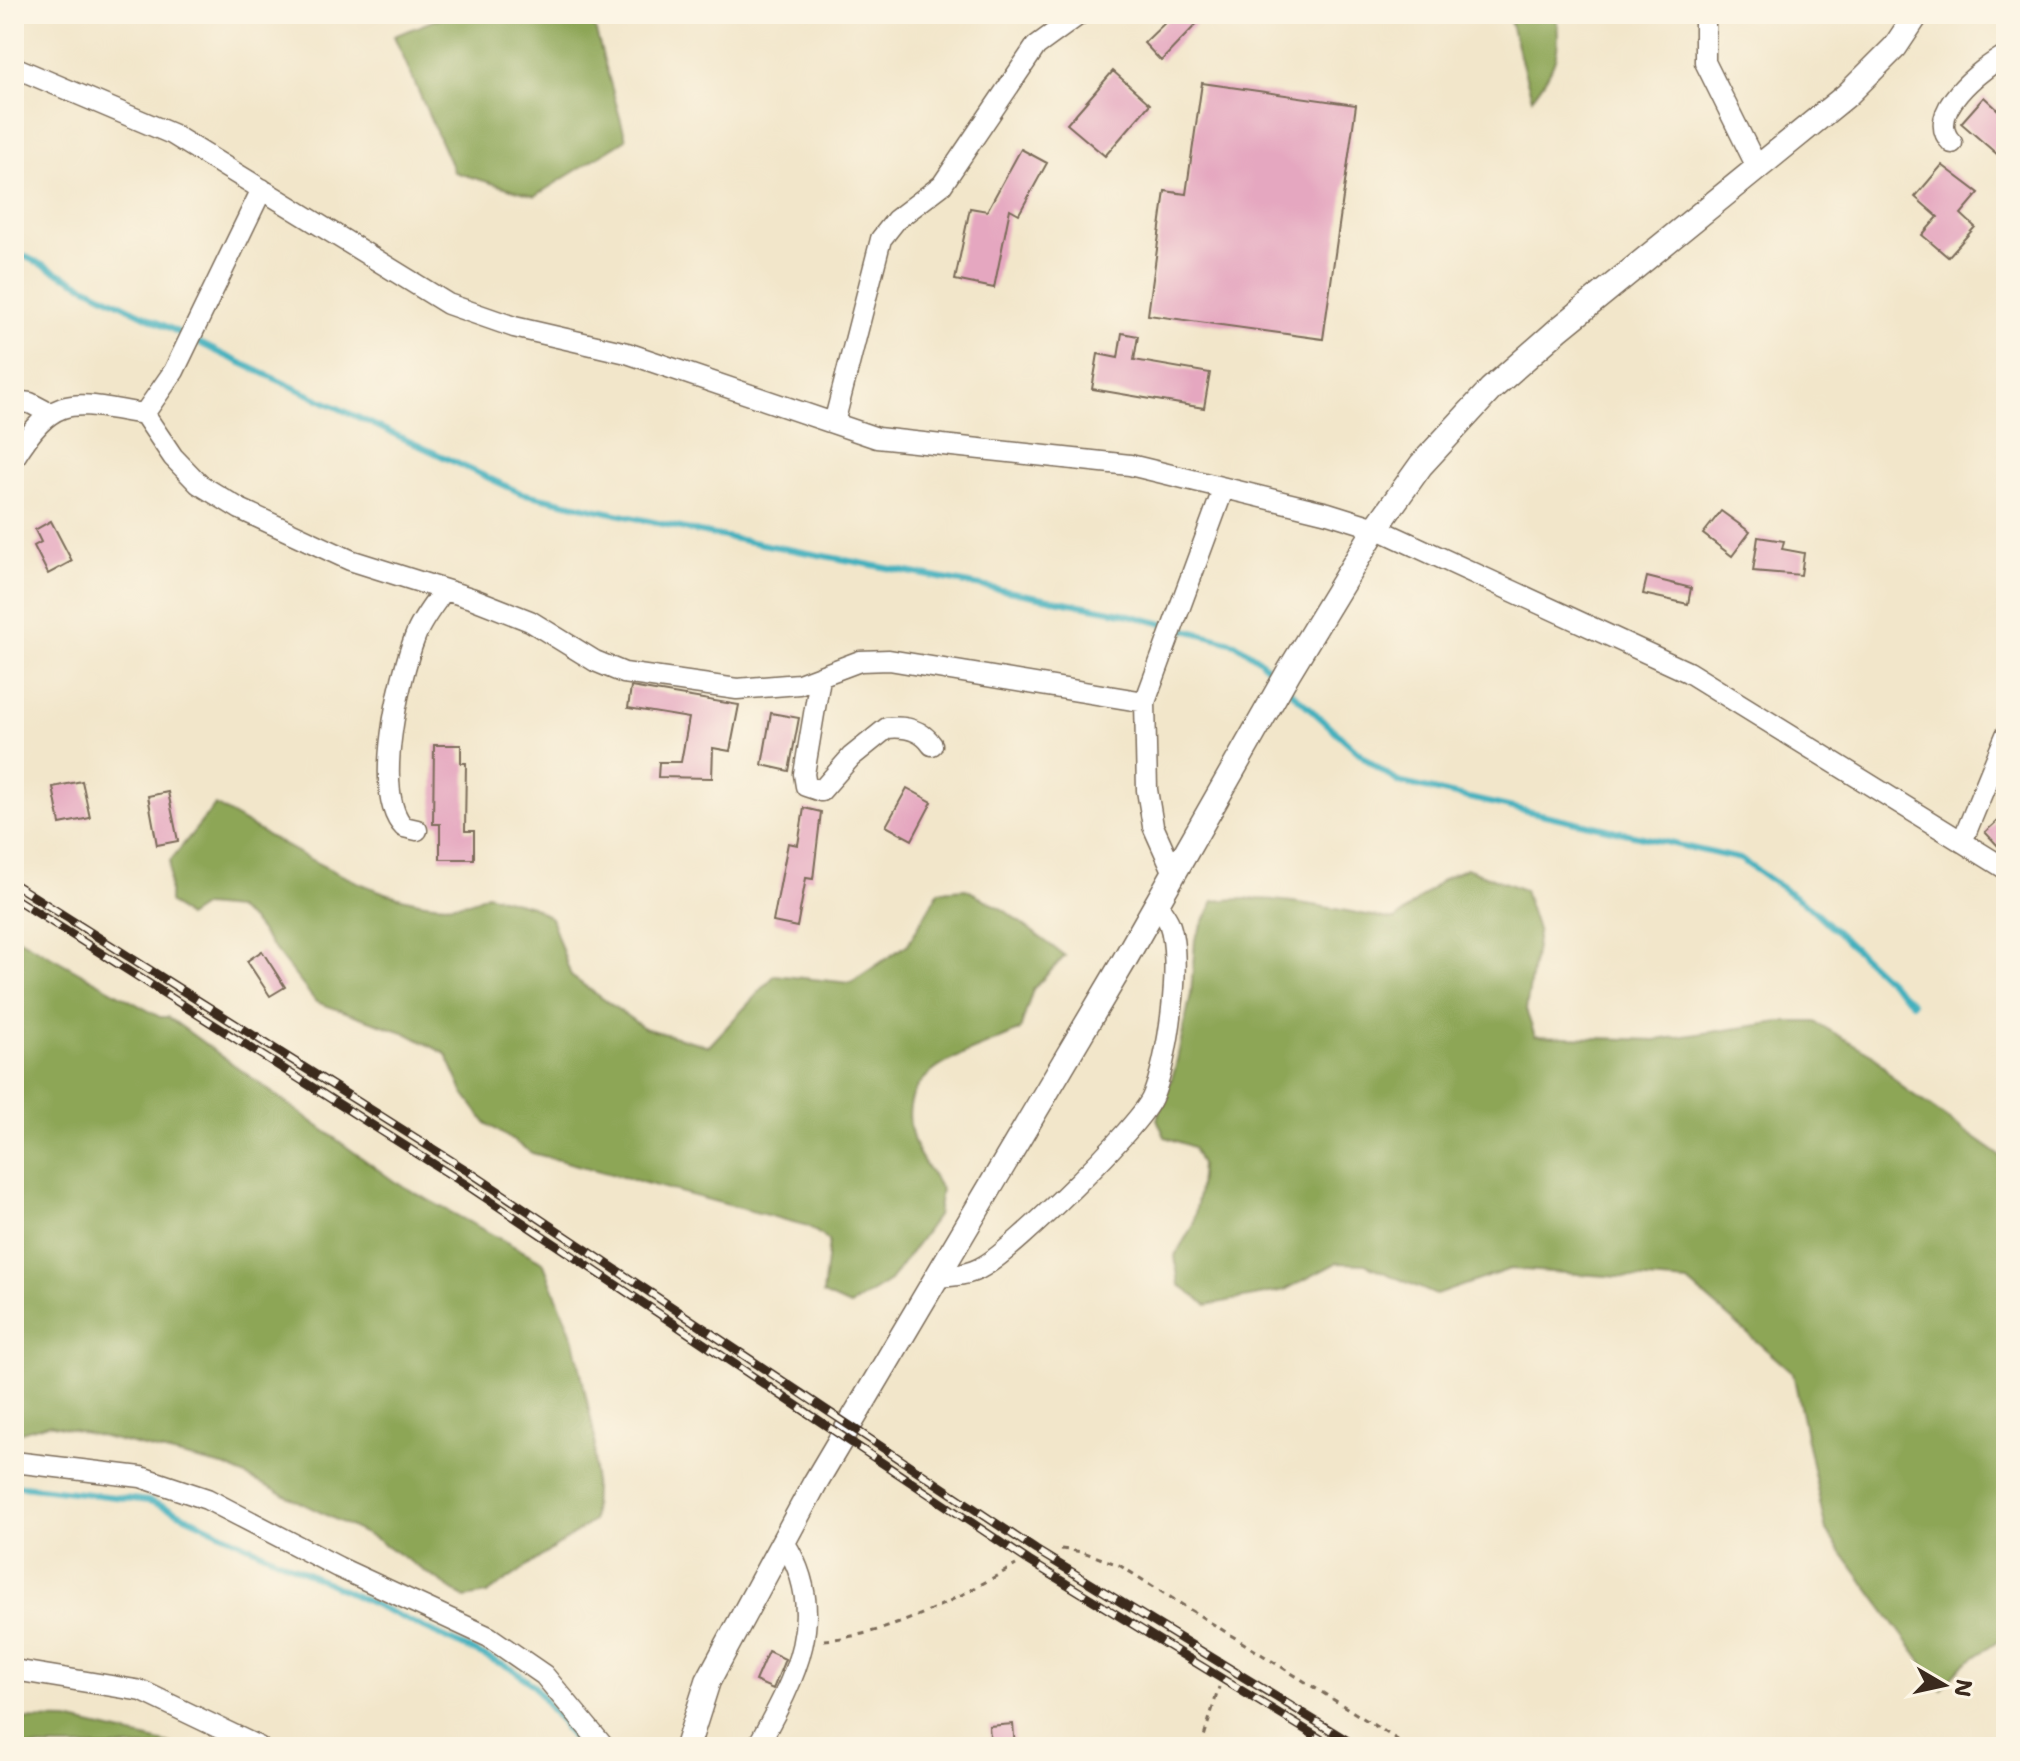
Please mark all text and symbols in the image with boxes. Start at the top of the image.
north arrow [1904,1645,1984,1725]
text: N [1948,1677,1979,1699]

